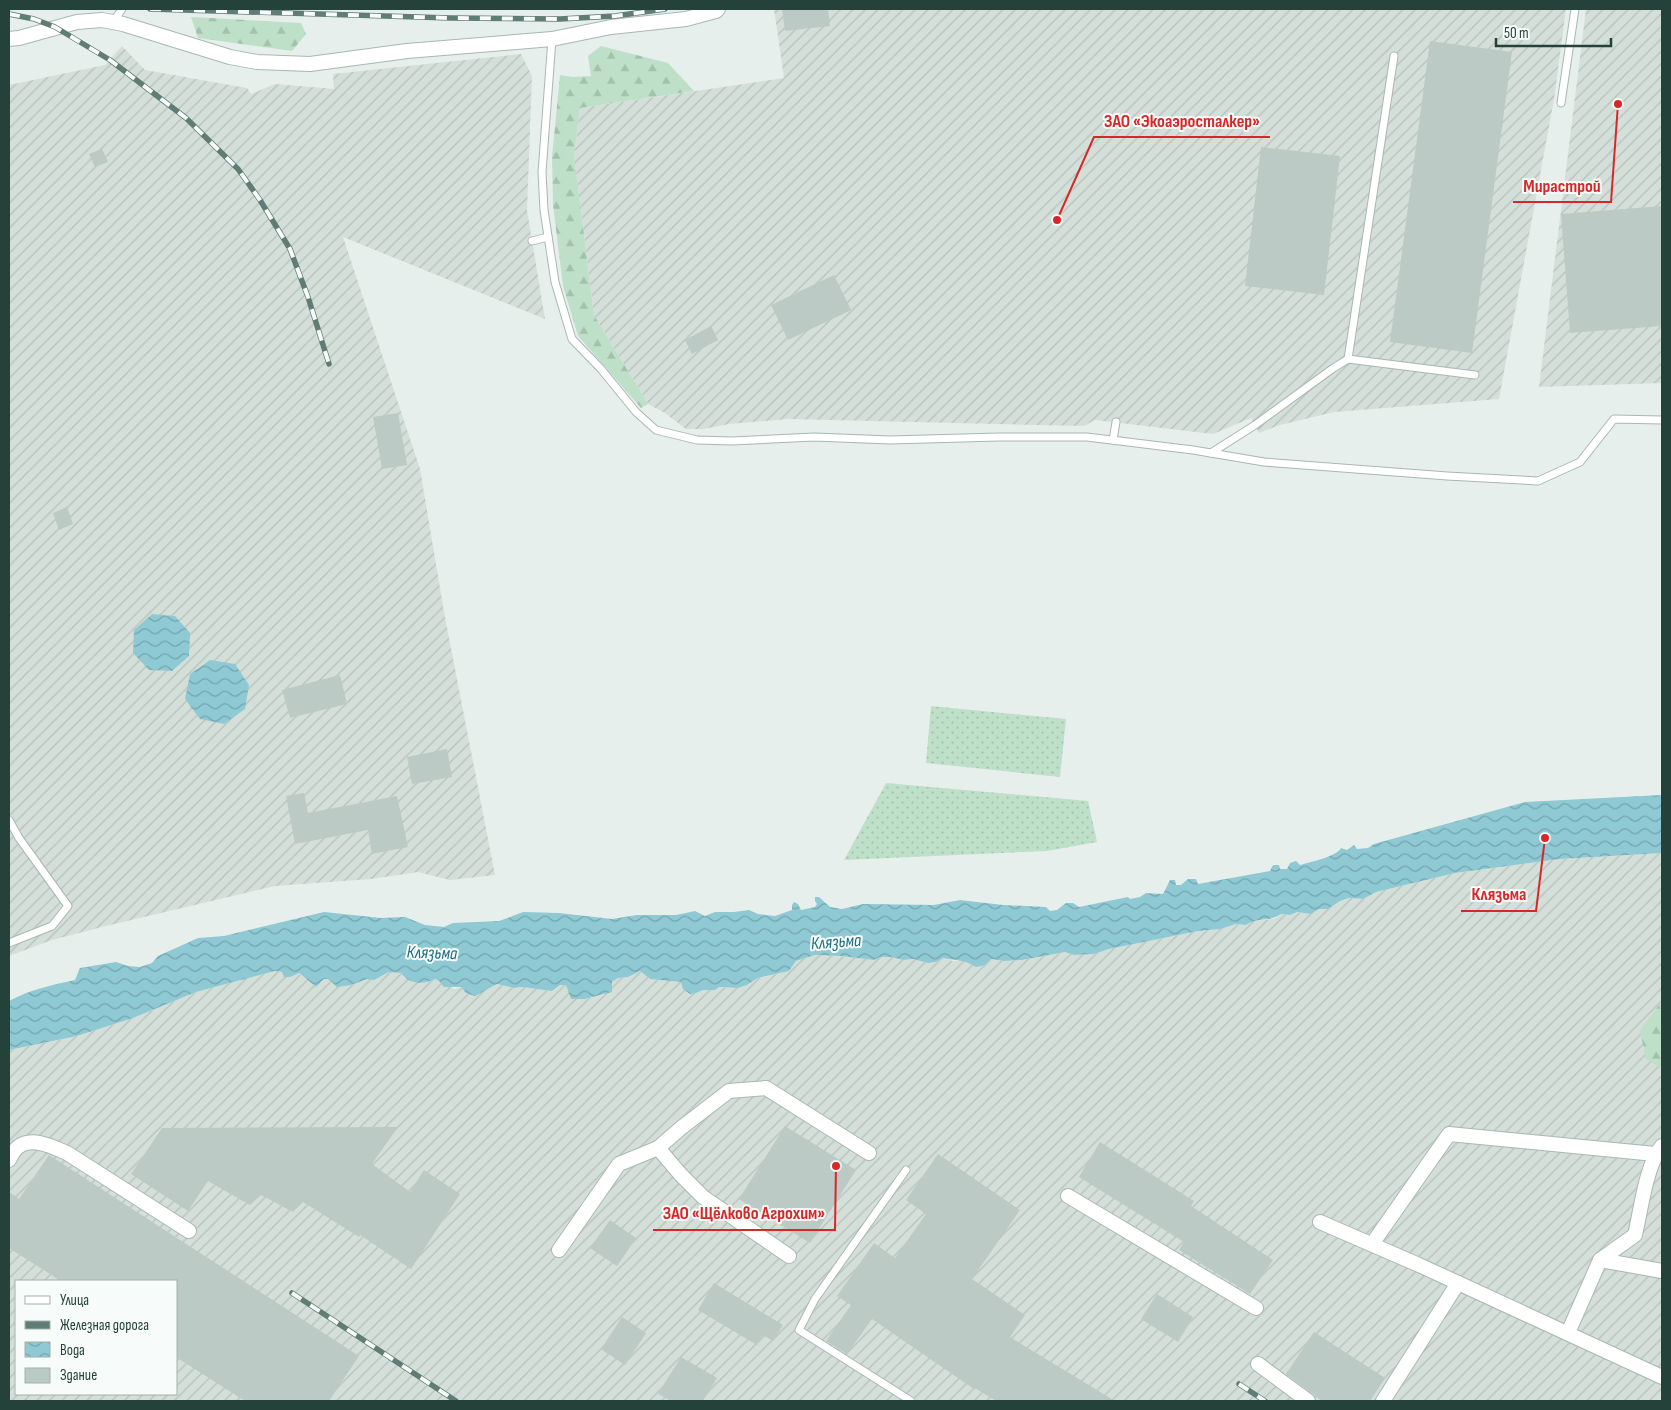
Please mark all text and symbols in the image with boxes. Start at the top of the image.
scale bar [1496,15,1611,47]
text: 50 m [1504,24,1529,43]
callout: ЗАО «Экоаэросталкер» [1094,104,1270,137]
text: ЗАО «Экоаэросталкер» [1104,111,1260,132]
callout: Мирастрой [1513,169,1611,202]
text: Мирастрой [1523,176,1601,197]
callout: Клязьма [1461,878,1536,911]
text: Клязьма [1472,884,1526,905]
water label: Клязьма [810,930,863,954]
water label: Клязьма [406,942,458,964]
callout: ЗАО «Щёлково Агрохим» [653,1197,835,1230]
text: ЗАО «Щёлково Агрохим» [663,1203,825,1224]
legend [15,1280,178,1395]
text: Улица [60,1291,89,1310]
text: Железная дорога [60,1316,149,1335]
text: Вода [60,1341,85,1360]
text: Здание [60,1366,97,1385]

